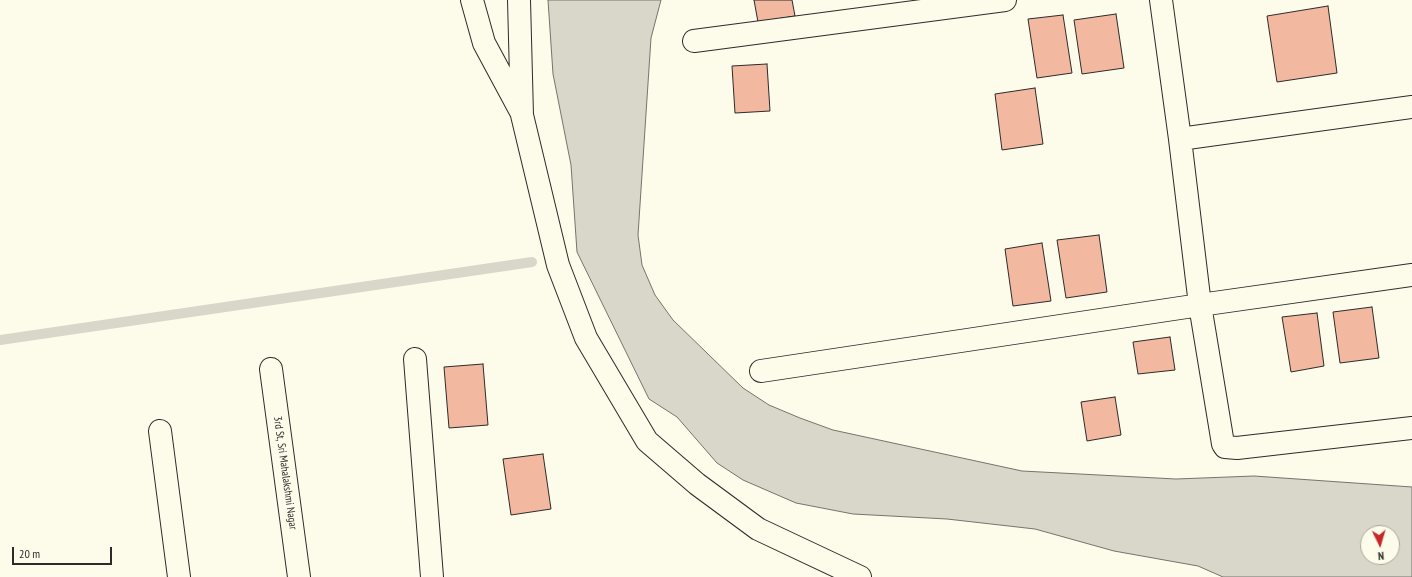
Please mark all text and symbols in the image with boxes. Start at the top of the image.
street label: 3rd St, Sri Mahalakshmi Nagar [271,415,299,531]
north arrow [1360,525,1400,565]
scale bar [14,539,114,565]
text: 20 m [19,546,40,561]
text: N [1377,549,1385,563]

